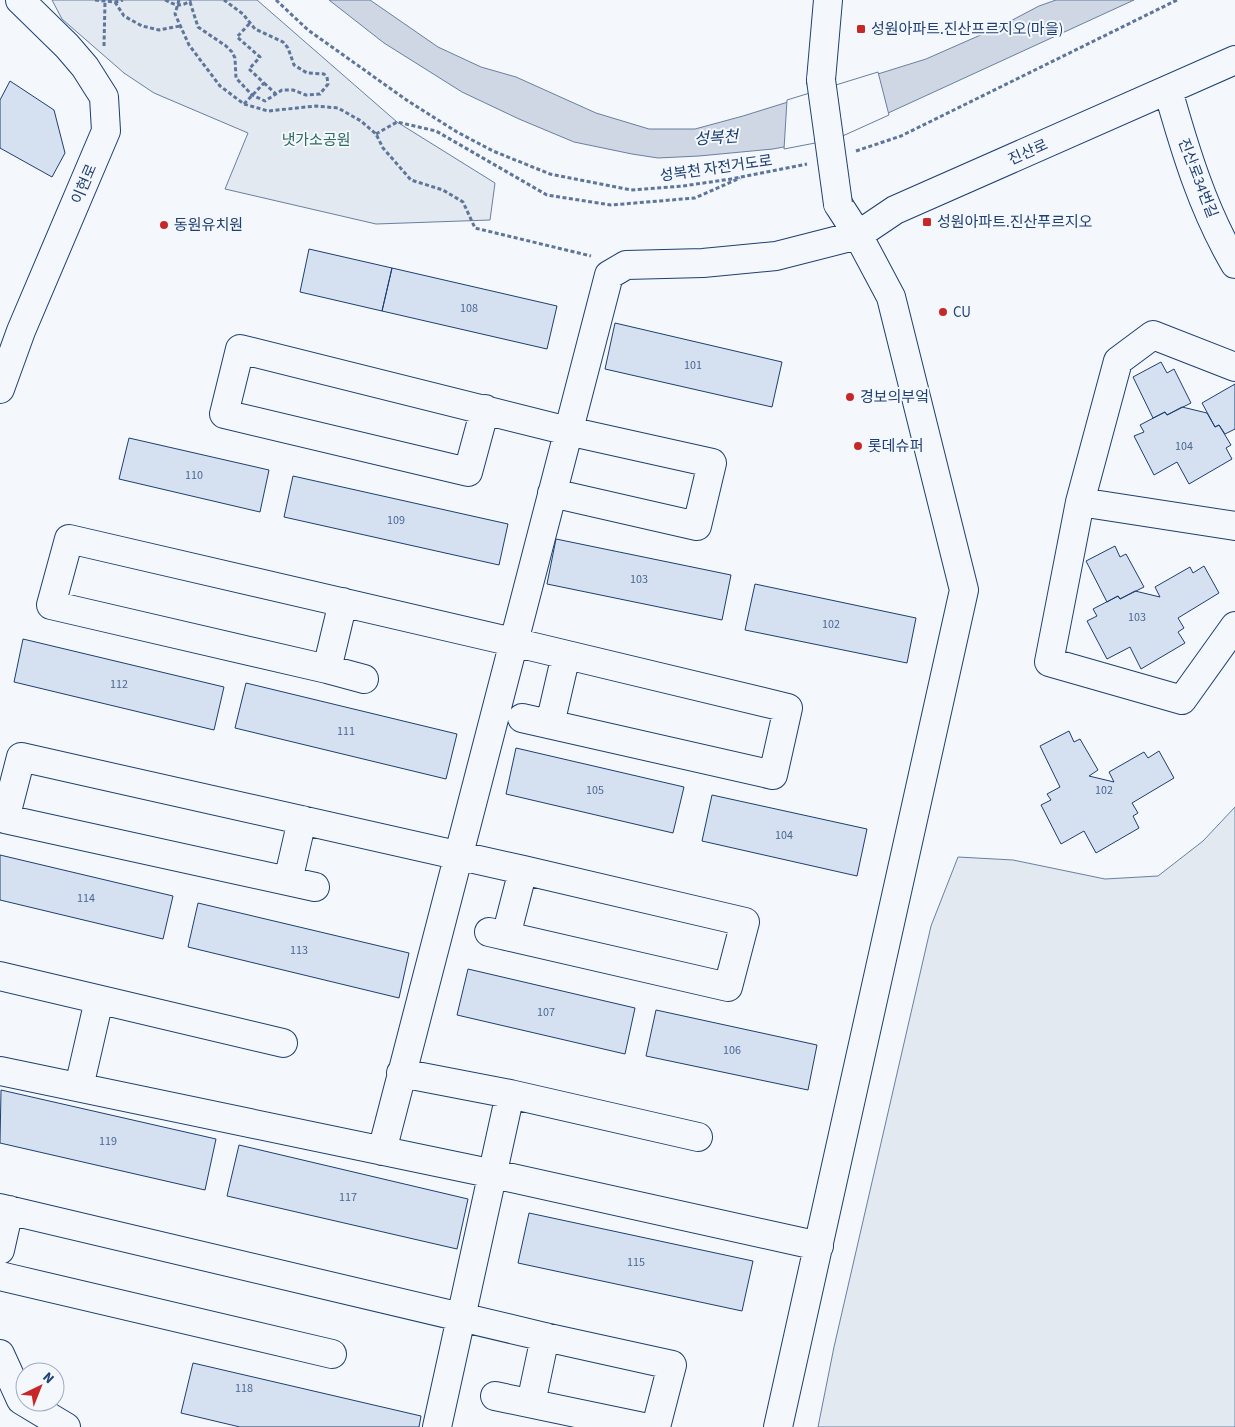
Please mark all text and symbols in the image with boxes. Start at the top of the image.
place label: 성원아파트.진산프르지오(마을) [871,19,1063,40]
marker: 성원아파트.진산프르지오(마을) [855,23,867,35]
water label: 성복천 [693,125,741,151]
park label: 냇가소공원 [281,130,351,151]
street label: 진산로 [1005,134,1051,170]
street label: 진산로34번길 [1173,135,1222,221]
street label: 성복천 자전거도로 [658,150,774,187]
street label: 이현로 [67,161,102,207]
place label: 성원아파트.진산푸르지오 [937,212,1093,233]
place label: 동원유치원 [174,215,243,236]
marker: 성원아파트.진산푸르지오 [921,216,933,228]
marker: 동원유치원 [158,219,170,231]
house number: 108 [460,300,478,317]
place label: CU [953,302,971,323]
marker: CU [937,306,949,318]
house number: 101 [684,357,702,374]
place label: 경보의부엌 [860,387,929,408]
marker: 경보의부엌 [844,391,856,403]
place label: 롯데슈퍼 [868,436,923,457]
house number: 104 [1175,438,1193,455]
marker: 롯데슈퍼 [852,440,864,452]
house number: 110 [185,467,203,484]
house number: 109 [387,512,405,529]
house number: 103 [630,571,648,588]
house number: 103 [1128,609,1146,626]
house number: 102 [822,616,840,633]
house number: 112 [110,676,128,693]
house number: 111 [337,723,355,740]
house number: 105 [586,782,604,799]
house number: 102 [1095,782,1113,799]
house number: 104 [775,827,793,844]
house number: 114 [77,890,95,907]
house number: 113 [290,942,308,959]
house number: 107 [537,1004,555,1021]
house number: 106 [723,1042,741,1059]
house number: 119 [99,1133,117,1150]
house number: 117 [339,1189,357,1206]
house number: 115 [627,1254,645,1271]
north arrow [15,1362,65,1412]
text: N [38,1368,58,1389]
house number: 118 [235,1380,253,1397]

